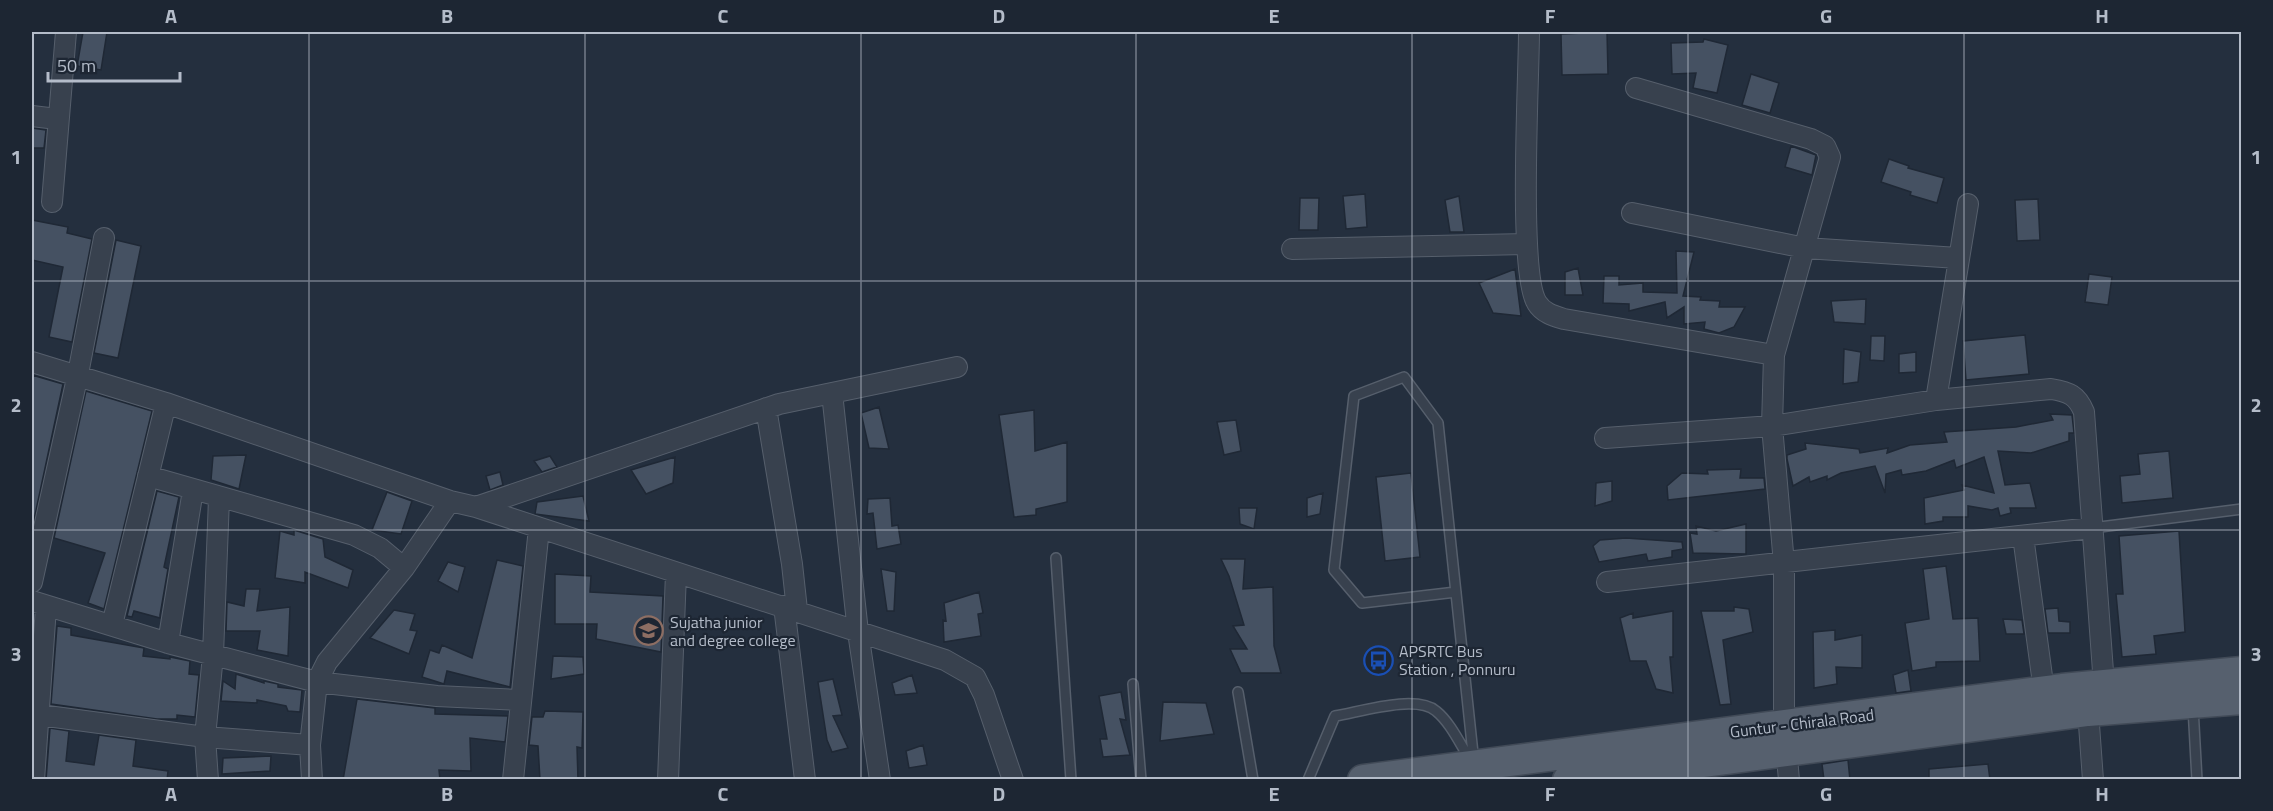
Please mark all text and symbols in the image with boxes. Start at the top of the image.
text: A [165,0,177,31]
text: B [441,0,453,31]
text: C [718,0,729,31]
text: D [993,0,1005,31]
text: E [1268,0,1280,31]
text: F [1545,0,1556,31]
text: G [1820,0,1832,31]
text: H [2095,0,2109,31]
scale bar [48,45,180,83]
text: 50 m [57,52,96,79]
text: 1 [10,141,22,172]
text: 1 [2250,141,2262,172]
text: 2 [10,389,22,420]
text: 2 [2250,389,2262,420]
place label: Sujatha junior and degree college [670,610,796,652]
school or university icon: Sujatha junior and degree college [633,615,665,647]
text: 3 [10,638,22,669]
text: 3 [2250,638,2262,669]
place label: APSRTC Bus Station , Ponnuru [1399,639,1516,681]
bus stop icon: APSRTC Bus Station , Ponnuru [1362,644,1394,676]
street label: Guntur - Chirala Road [1729,702,1875,744]
text: A [165,778,177,809]
text: B [441,778,453,809]
text: C [718,778,729,809]
text: D [993,778,1005,809]
text: E [1268,778,1280,809]
text: F [1545,778,1556,809]
text: G [1820,778,1832,809]
text: H [2095,778,2109,809]

